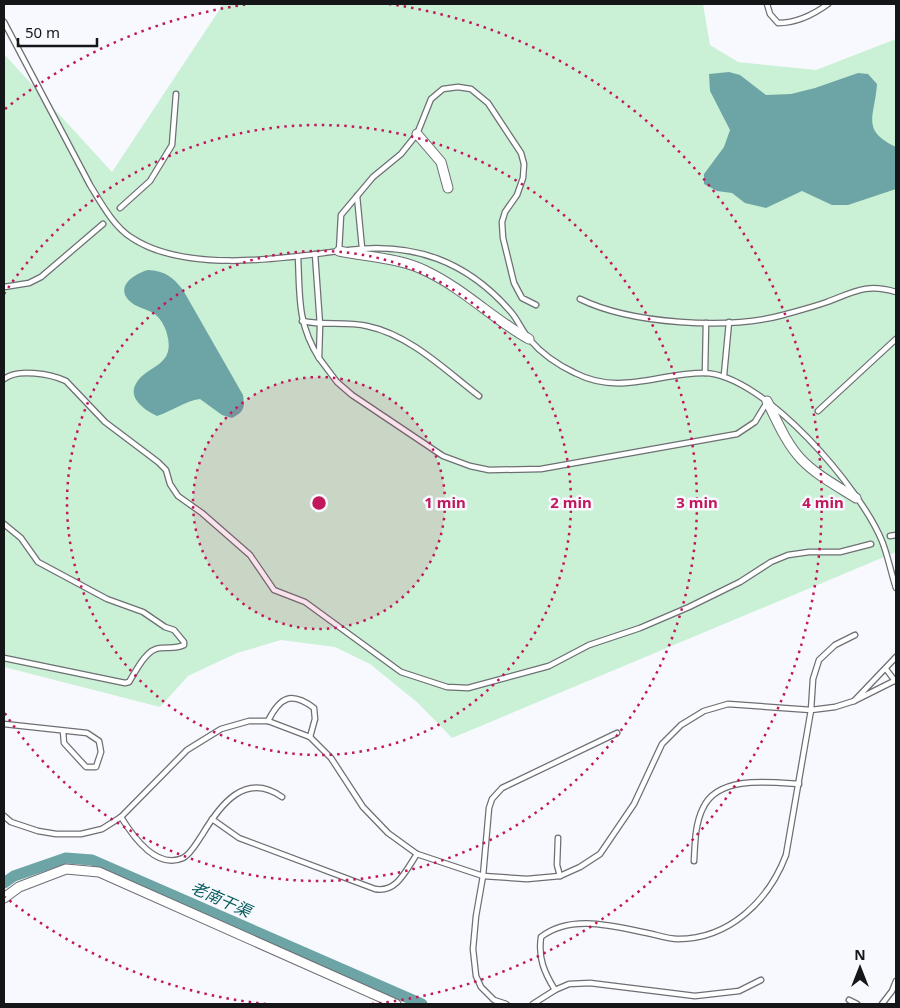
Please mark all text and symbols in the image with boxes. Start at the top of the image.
scale bar [18,15,96,47]
text: 50 m [25,22,60,42]
text: 1 min [424,492,466,512]
text: 2 min [550,492,592,512]
text: 3 min [676,492,718,512]
text: 4 min [802,492,844,512]
centre of rings [310,494,328,512]
water label: 老南干渠 [187,876,257,923]
north arrow [835,943,885,993]
text: N [854,945,866,964]

